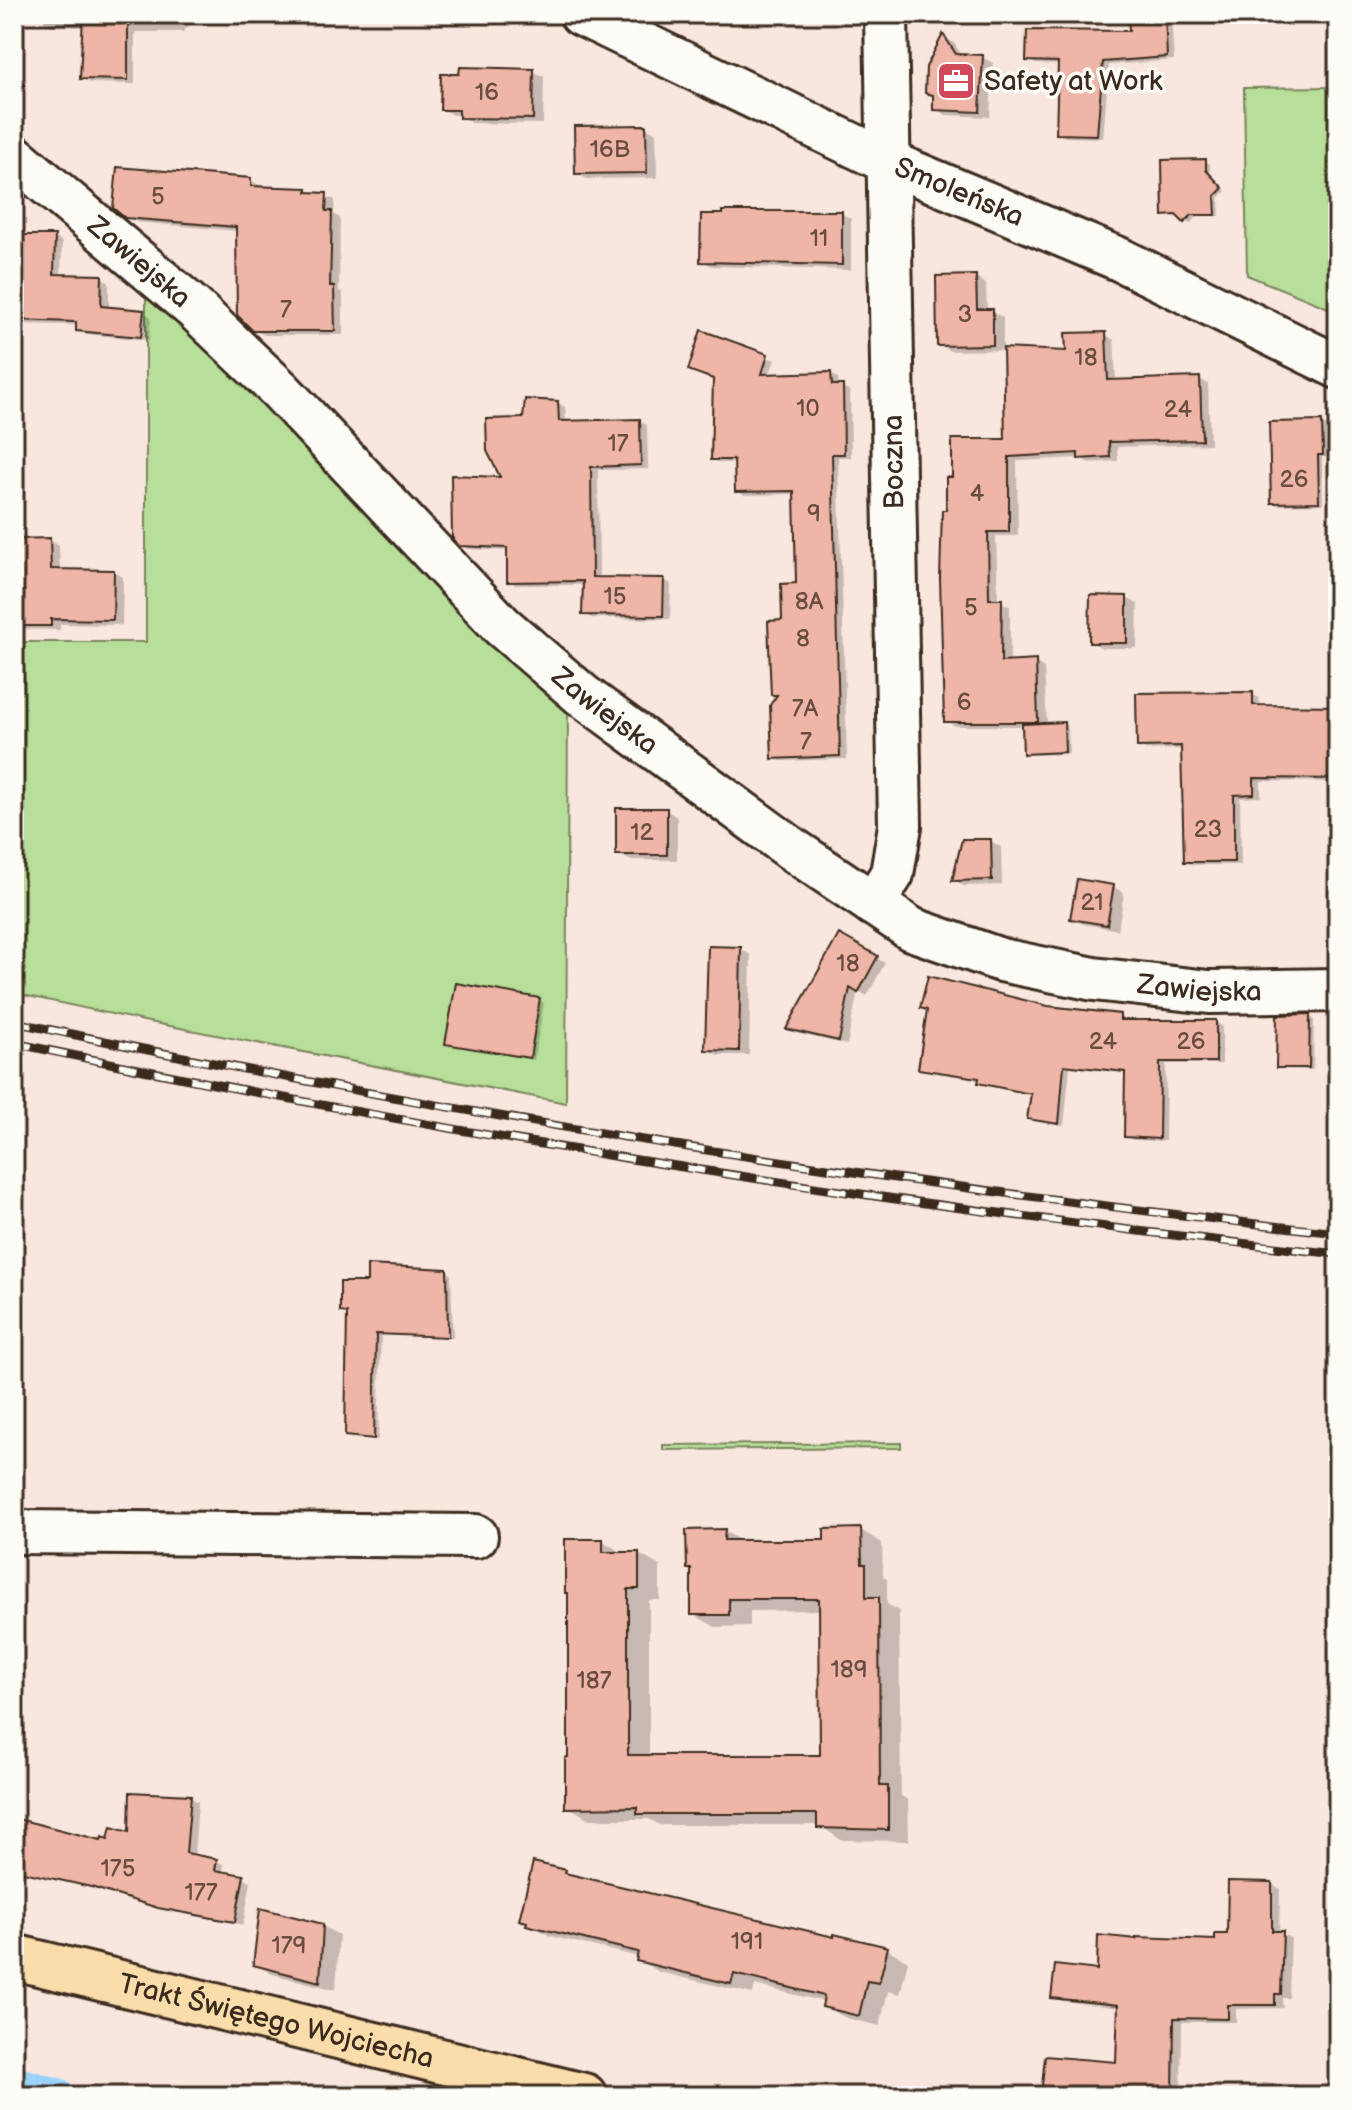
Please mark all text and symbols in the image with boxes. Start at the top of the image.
office icon: Safety at Work [935,60,977,102]
place label: Safety at Work [984,65,1163,98]
house number: 16 [475,78,499,107]
house number: 16B [590,135,630,164]
street label: Smoleńska [890,150,1029,234]
house number: 5 [151,182,165,211]
street label: Zawiejska [80,208,198,315]
house number: 11 [810,224,828,253]
house number: 7 [280,295,292,324]
house number: 3 [958,300,972,329]
house number: 18 [1074,343,1098,372]
house number: 10 [796,394,820,423]
house number: 24 [1164,395,1193,424]
street label: Boczna [877,414,911,510]
house number: 17 [607,429,629,458]
house number: 26 [1280,465,1308,494]
house number: 4 [970,479,985,508]
house number: 9 [807,499,821,528]
house number: 15 [603,582,627,611]
house number: 8A [795,587,824,616]
house number: 5 [964,593,978,622]
house number: 8 [796,624,810,653]
street label: Zawiejska [544,659,665,762]
house number: 6 [957,688,971,717]
house number: 7A [792,694,819,723]
house number: 7 [800,727,812,756]
house number: 23 [1194,815,1222,844]
house number: 12 [630,818,654,847]
house number: 21 [1080,888,1104,917]
house number: 18 [836,949,860,978]
street label: Zawiejska [1135,967,1262,1009]
house number: 24 [1089,1027,1118,1056]
house number: 26 [1177,1027,1205,1056]
house number: 189 [830,1655,868,1684]
house number: 187 [576,1666,612,1695]
house number: 175 [101,1854,135,1883]
house number: 177 [185,1878,218,1907]
house number: 191 [731,1927,763,1956]
house number: 179 [272,1931,306,1960]
street label: Trakt Świętego Wojciecha [115,1967,437,2075]

